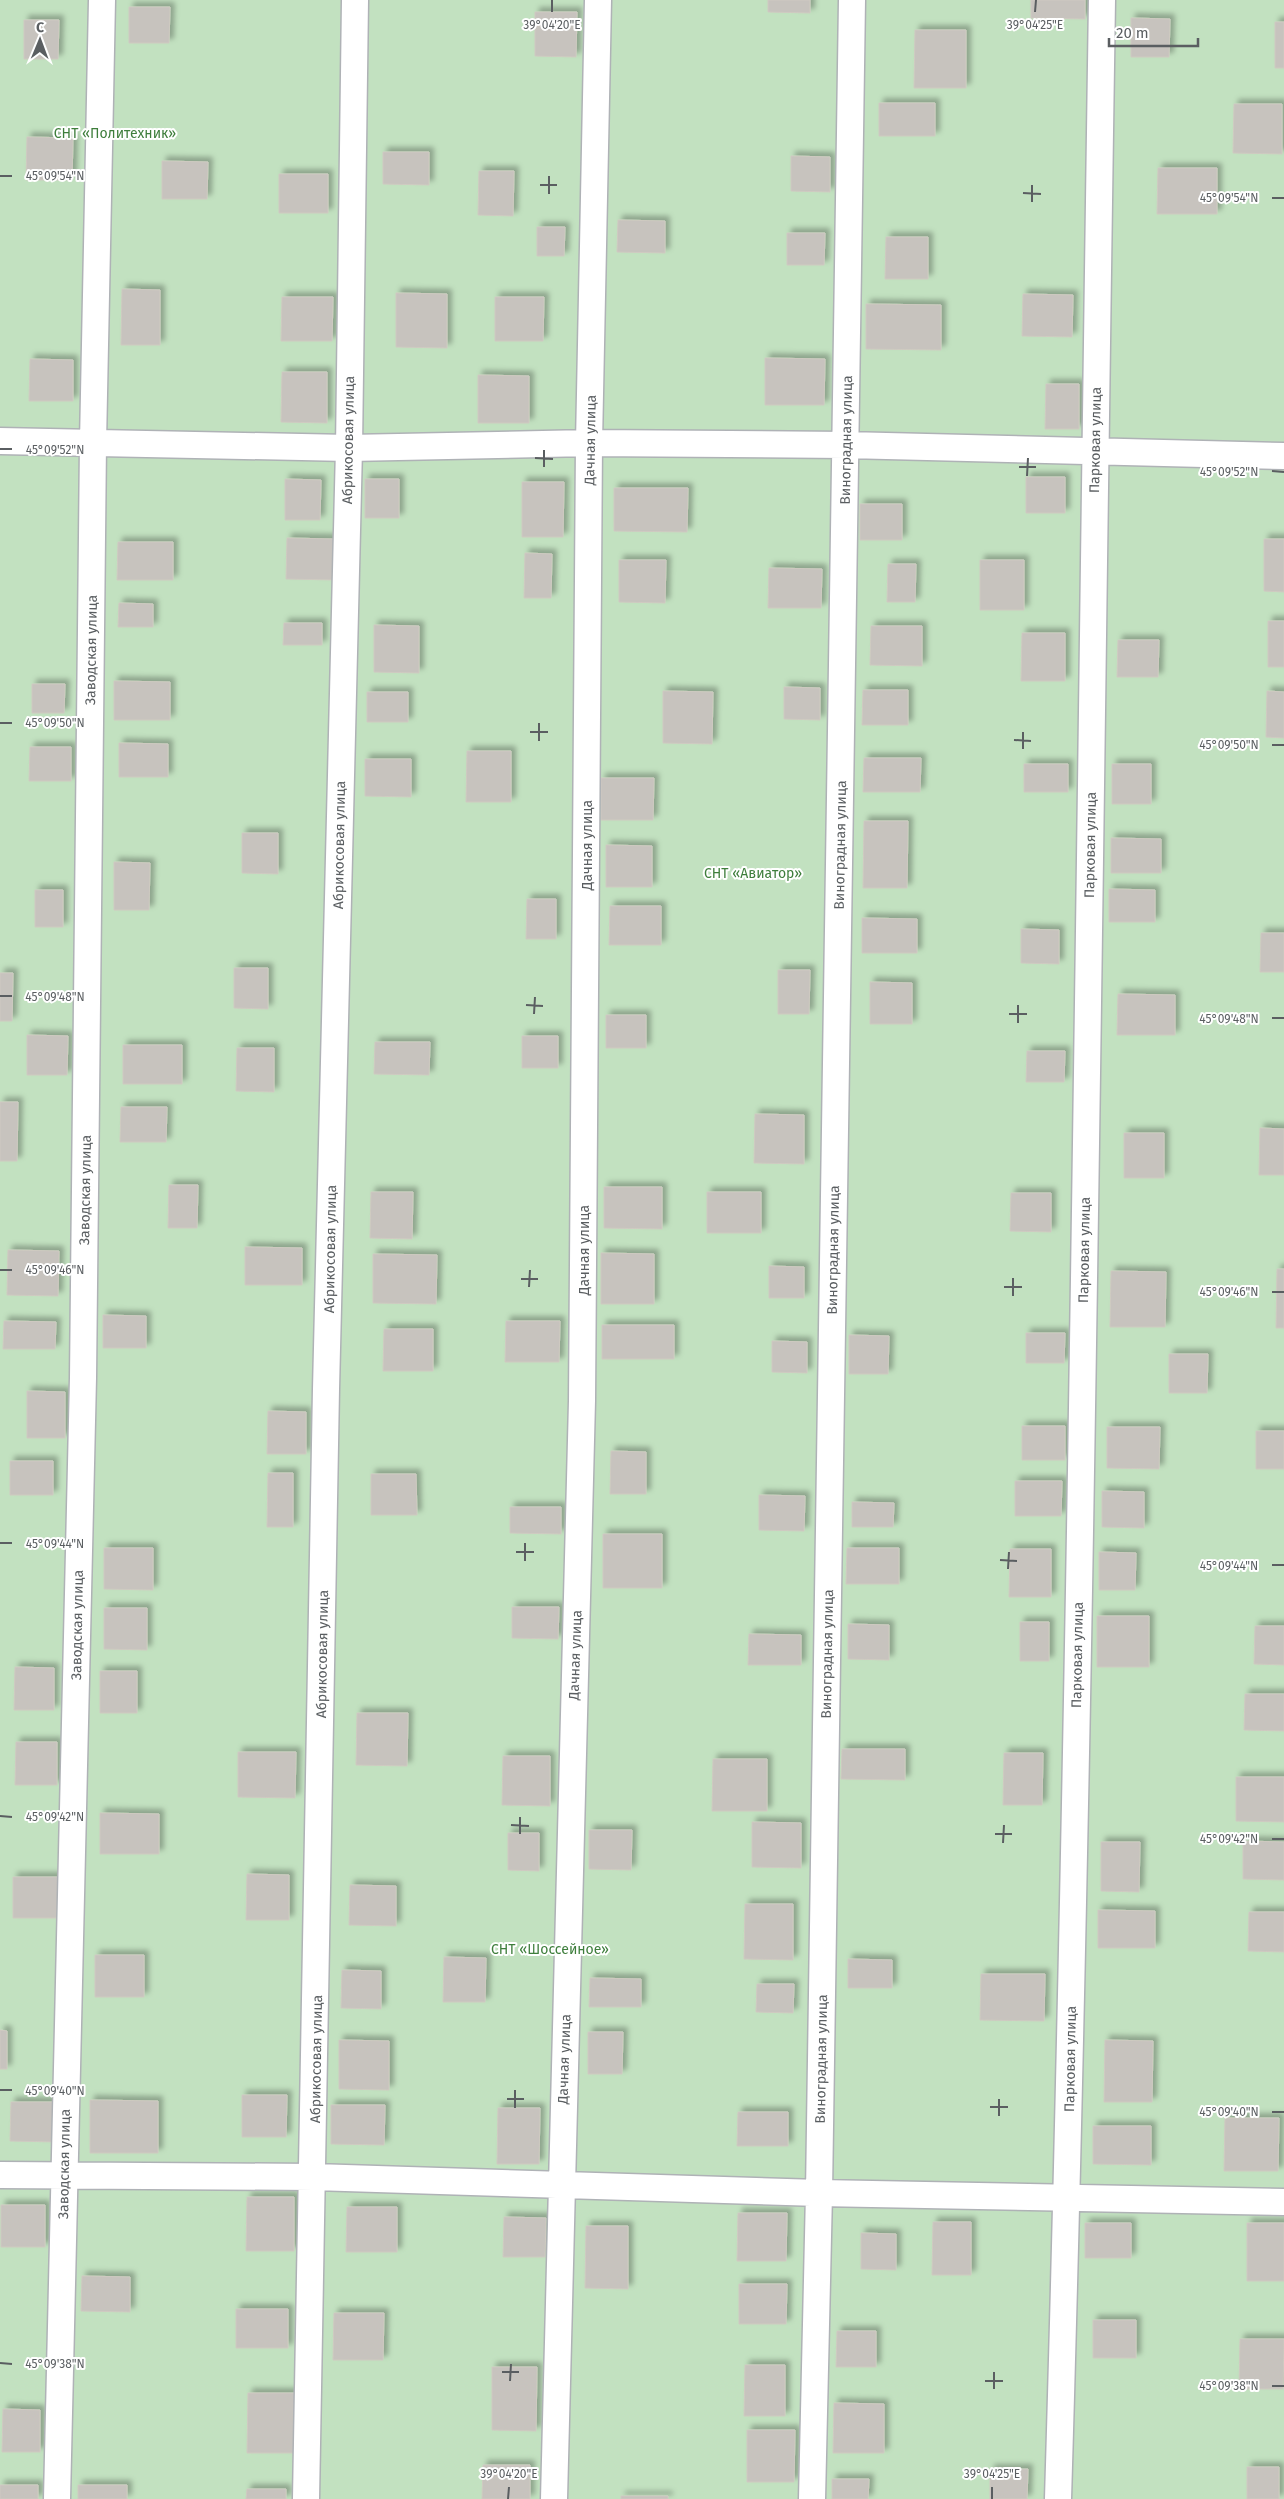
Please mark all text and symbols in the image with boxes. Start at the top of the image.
north arrow [15,15,65,65]
scale bar [1109,15,1198,47]
text: 39°04'20"E [523,18,581,32]
text: 39°04'25"E [1007,18,1063,32]
text: С [36,19,44,36]
text: 20 m [1116,24,1149,42]
park label: СНТ «Политехник» [54,125,176,142]
text: 45°09'54"N [26,169,84,183]
text: 45°09'54"N [1200,191,1258,205]
street label: Виноградная улица [837,375,856,505]
street label: Абрикосовая улица [339,376,358,504]
street label: Парковая улица [1086,387,1105,493]
street label: Дачная улица [581,395,600,486]
text: 45°09'52"N [26,443,84,457]
text: 45°09'52"N [1200,465,1258,479]
street label: Заводская улица [82,595,101,705]
text: 45°09'50"N [25,716,85,730]
text: 45°09'50"N [1199,738,1259,752]
street label: Виноградная улица [831,780,850,910]
street label: Абрикосовая улица [330,781,349,909]
street label: Парковая улица [1081,792,1100,898]
street label: Дачная улица [579,800,596,891]
park label: СНТ «Авиатор» [704,865,802,882]
text: 45°09'48"N [25,990,85,1004]
text: 45°09'48"N [1199,1012,1259,1026]
street label: Заводская улица [76,1135,95,1245]
street label: Абрикосовая улица [321,1185,340,1313]
street label: Виноградная улица [824,1185,843,1315]
street label: Парковая улица [1075,1197,1094,1303]
street label: Дачная улица [576,1205,593,1296]
text: 45°09'46"N [26,1263,84,1277]
text: 45°09'46"N [1200,1285,1258,1299]
text: 45°09'44"N [26,1537,84,1551]
text: 45°09'44"N [1200,1559,1258,1573]
street label: Заводская улица [68,1570,87,1680]
street label: Виноградная улица [818,1589,837,1719]
street label: Абрикосовая улица [313,1590,332,1718]
street label: Парковая улица [1068,1602,1087,1708]
street label: Дачная улица [565,1610,586,1701]
text: 45°09'42"N [26,1810,84,1824]
text: 45°09'42"N [1200,1832,1258,1846]
park label: СНТ «Шоссейное» [491,1941,609,1958]
street label: Виноградная улица [812,1994,831,2124]
street label: Абрикосовая улица [307,1995,326,2123]
street label: Парковая улица [1061,2006,1080,2112]
street label: Дачная улица [554,2014,575,2105]
text: 45°09'40"N [25,2084,85,2098]
text: 45°09'40"N [1199,2105,1259,2119]
street label: Заводская улица [55,2109,74,2219]
text: 45°09'38"N [25,2357,85,2371]
text: 45°09'38"N [1199,2379,1259,2393]
text: 39°04'20"E [480,2467,538,2481]
text: 39°04'25"E [964,2467,1020,2481]

